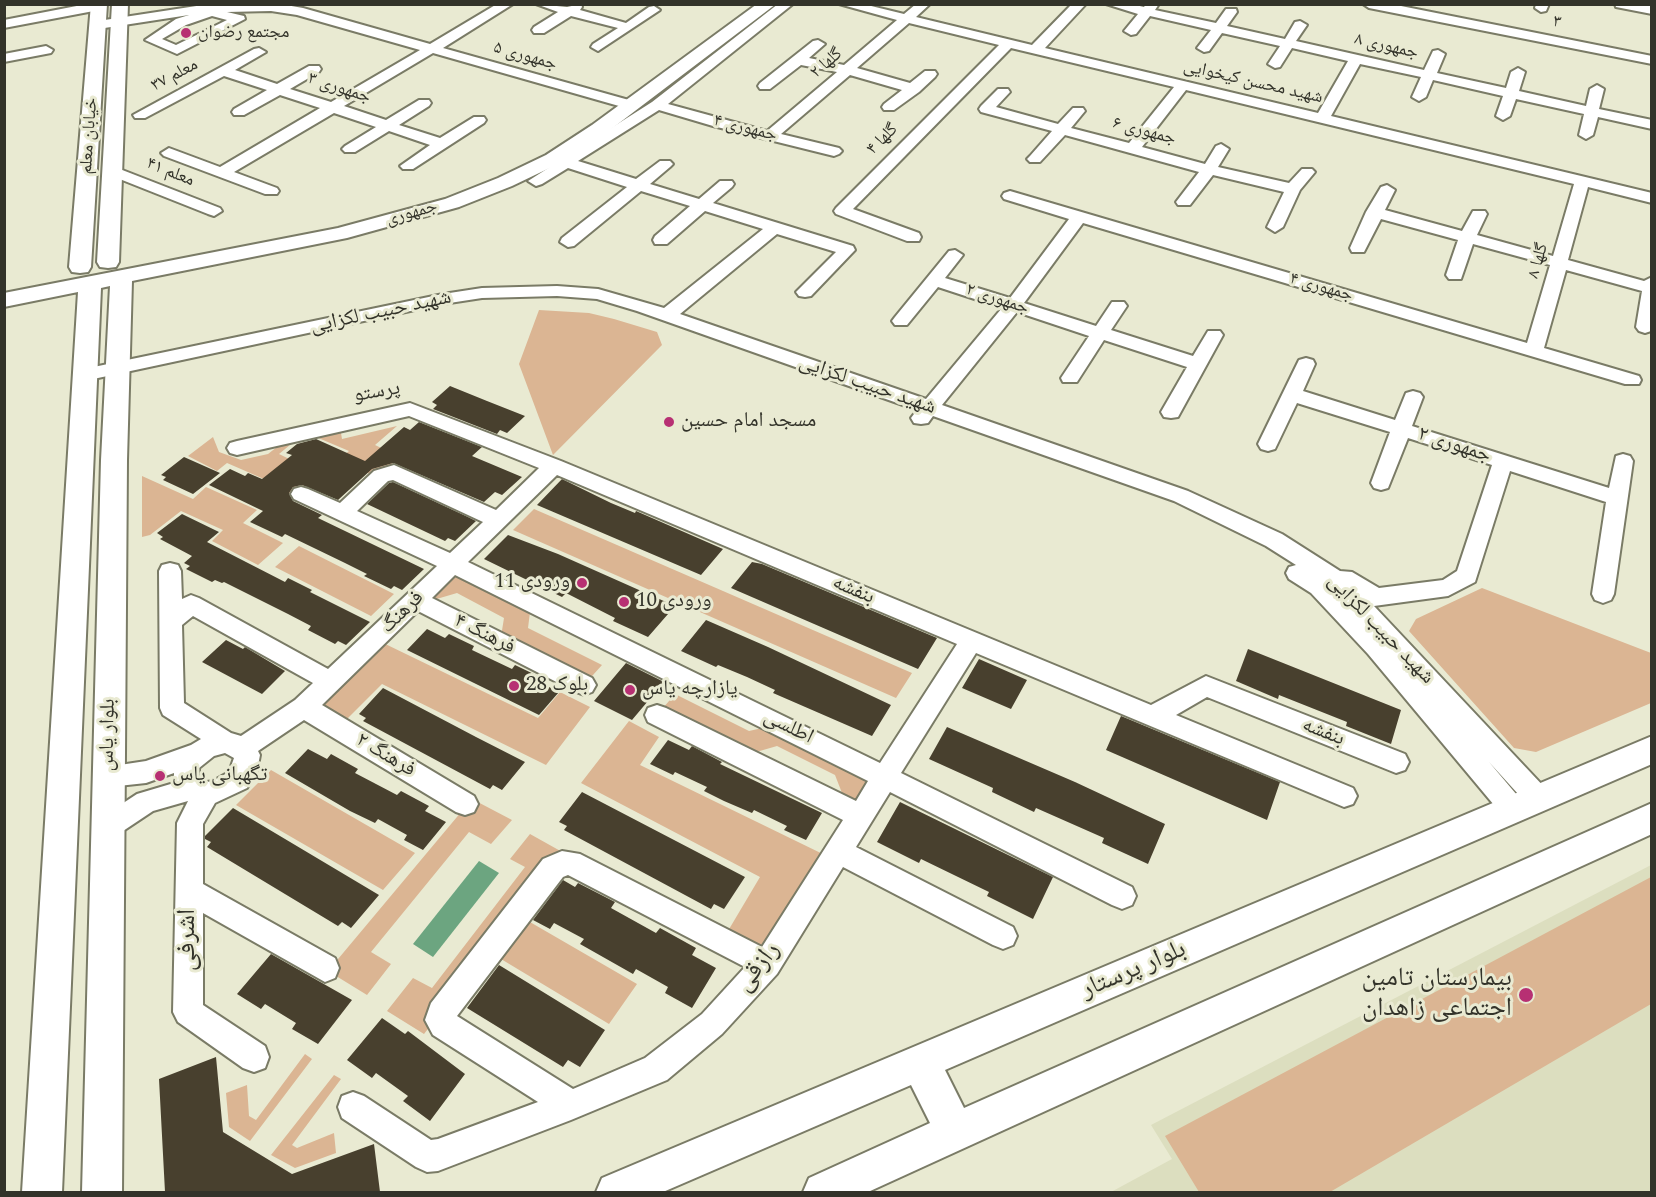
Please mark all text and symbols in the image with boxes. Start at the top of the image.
street label: ۳ [1551,12,1563,34]
place label: مجتمع رضوان [198,22,290,44]
marker: مجتمع رضوان [179,26,193,40]
street label: جمهوری ۸ [1352,29,1420,65]
street label: جمهوری ۵ [491,38,559,76]
street label: گلها ۲ [806,44,848,84]
street label: معلم ۳۷ [148,55,202,97]
street label: شهید محسن کیخوایی [1181,56,1325,110]
street label: جمهوری ۳ [305,69,373,109]
street label: خیابان معلم [77,97,103,175]
street label: جمهوری ۴ [711,111,779,147]
street label: جمهوری ۶ [1110,113,1178,151]
street label: گلها ۴ [863,120,903,160]
street label: معلم ۴۱ [143,154,197,192]
street label: جمهوری [384,196,440,232]
street label: گلها ۸ [1524,241,1554,281]
street label: جمهوری ۴ [1287,269,1355,307]
street label: جمهوری ۲ [963,280,1031,320]
street label: شهید حبیب لکزایی [308,286,454,340]
street label: شهید حبیب لکزایی [795,351,939,421]
street label: پرستو [352,377,402,409]
place label: مسجد امام حسین [681,409,816,435]
marker: مسجد امام حسین [662,415,676,429]
street label: جمهوری ۲ [1414,422,1494,470]
place label: ورودی 11 [494,570,570,596]
street label: شهید حبیب لکزایی [1321,570,1439,690]
street label: بنفشه [828,571,878,611]
marker: ورودی 11 [575,576,589,590]
street label: فرهنگ [376,586,430,640]
place label: ورودی 10 [636,589,712,615]
marker: ورودی 10 [617,595,631,609]
street label: فرهنگ ۴ [449,609,519,661]
place label: بلوک 28 [526,673,588,699]
place label: یازارچه یاس [642,677,738,703]
marker: بلوک 28 [507,679,521,693]
marker: یازارچه یاس [623,683,637,697]
street label: بلوار یاس [96,698,122,772]
street label: اطلسی [759,705,817,751]
street label: بنفشه [1298,713,1348,753]
street label: فرهنگ ۲ [351,728,419,784]
place label: تگهبانی یاس [172,763,268,789]
marker: تگهبانی یاس [153,769,167,783]
street label: اشرفی [173,909,205,971]
street label: بلوار پرستار [1077,935,1191,1007]
street label: رازقی [730,937,788,999]
place label: بیمارستان تامین اجتماعی زاهدان [1361,964,1512,1026]
marker: بیمارستان تامین اجتماعی زاهدان [1517,986,1535,1004]

